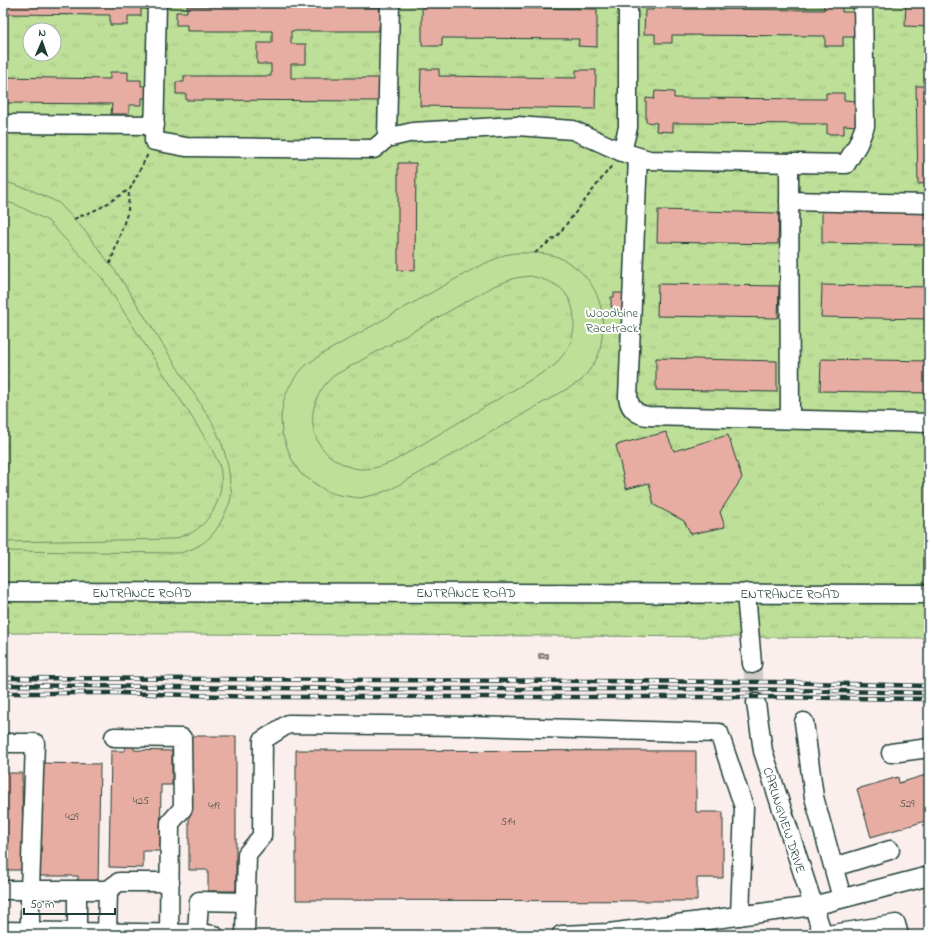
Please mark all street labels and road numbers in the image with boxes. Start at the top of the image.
street label: ENTRANCE ROAD [92,584,192,603]
street label: ENTRANCE ROAD [416,584,516,603]
street label: ENTRANCE ROAD [740,585,840,604]
street label: CARLINGVIEW DRIVE [757,765,810,876]

